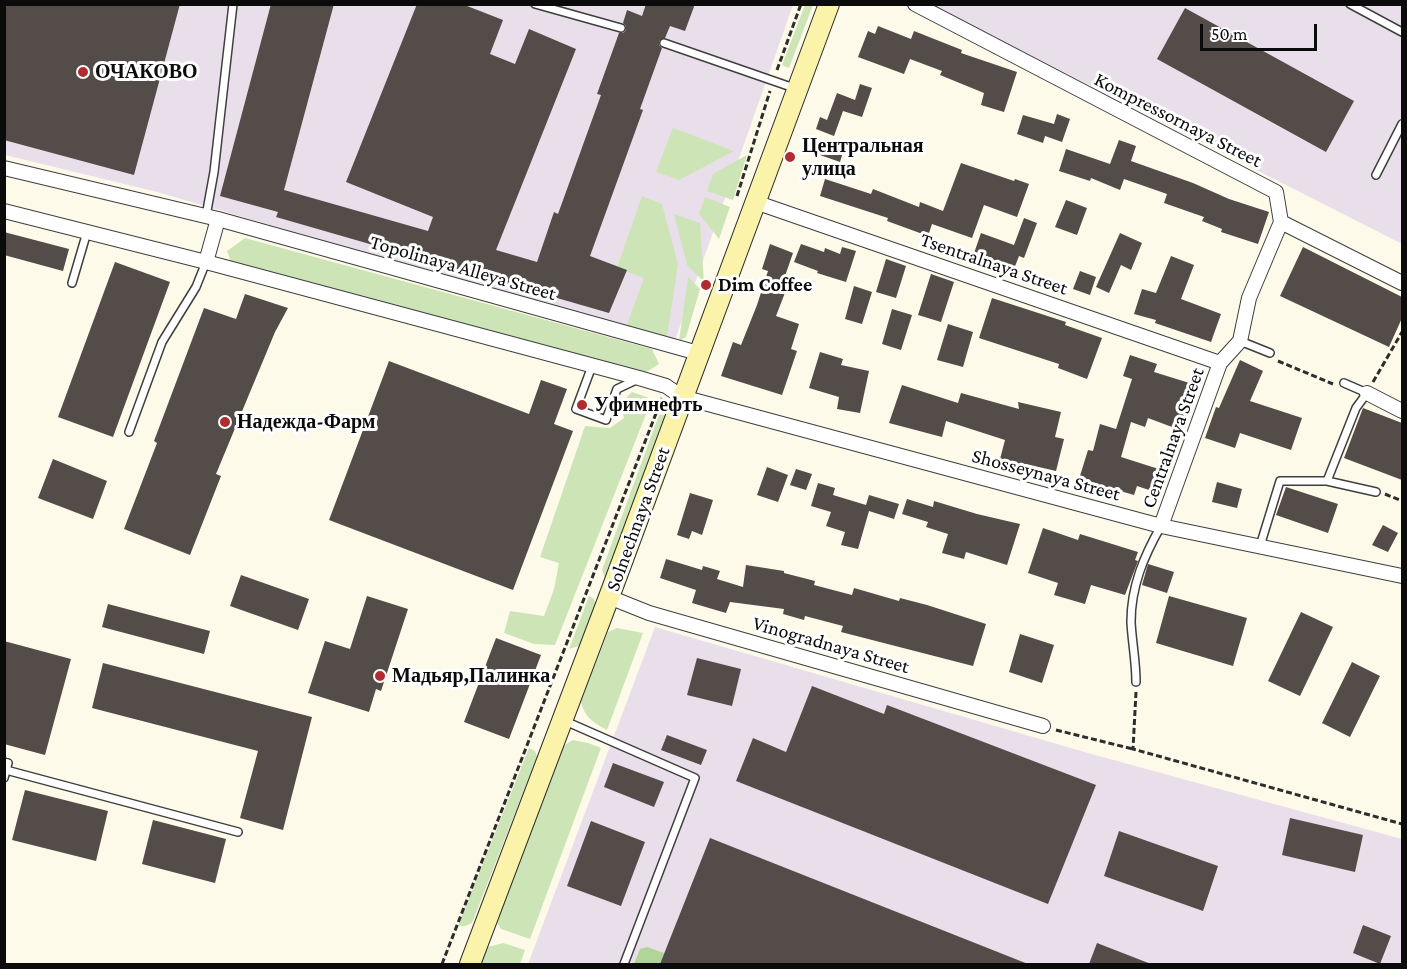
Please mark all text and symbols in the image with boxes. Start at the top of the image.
scale bar [1203,12,1320,50]
text: 50 m [1211,24,1248,44]
place label: ОЧАКОВО [95,60,198,84]
marker: ОЧАКОВО [76,65,90,79]
street label: Kompressornaya Street [1090,67,1266,173]
place label: Центральная улица [802,134,923,181]
marker: Центральная улица [783,150,797,164]
street label: Tsentralnaya Street [917,228,1071,300]
street label: Topolinaya Alleya Street [367,230,559,306]
place label: Dim Coffee [718,273,812,297]
marker: Dim Coffee [699,278,713,292]
street label: Centralnaya Street [1136,364,1210,512]
place label: Уфимнефть [594,393,703,417]
marker: Уфимнефть [575,398,589,412]
place label: Надежда-Фарм [237,410,375,434]
marker: Надежда-Фарм [218,415,232,429]
street label: Solnechnaya Street [601,444,675,594]
street label: Shosseynaya Street [969,444,1123,506]
street label: Vinogradnaya Street [750,611,912,679]
place label: Мадьяр,Палинка [392,664,550,688]
marker: Мадьяр,Палинка [373,669,387,683]

